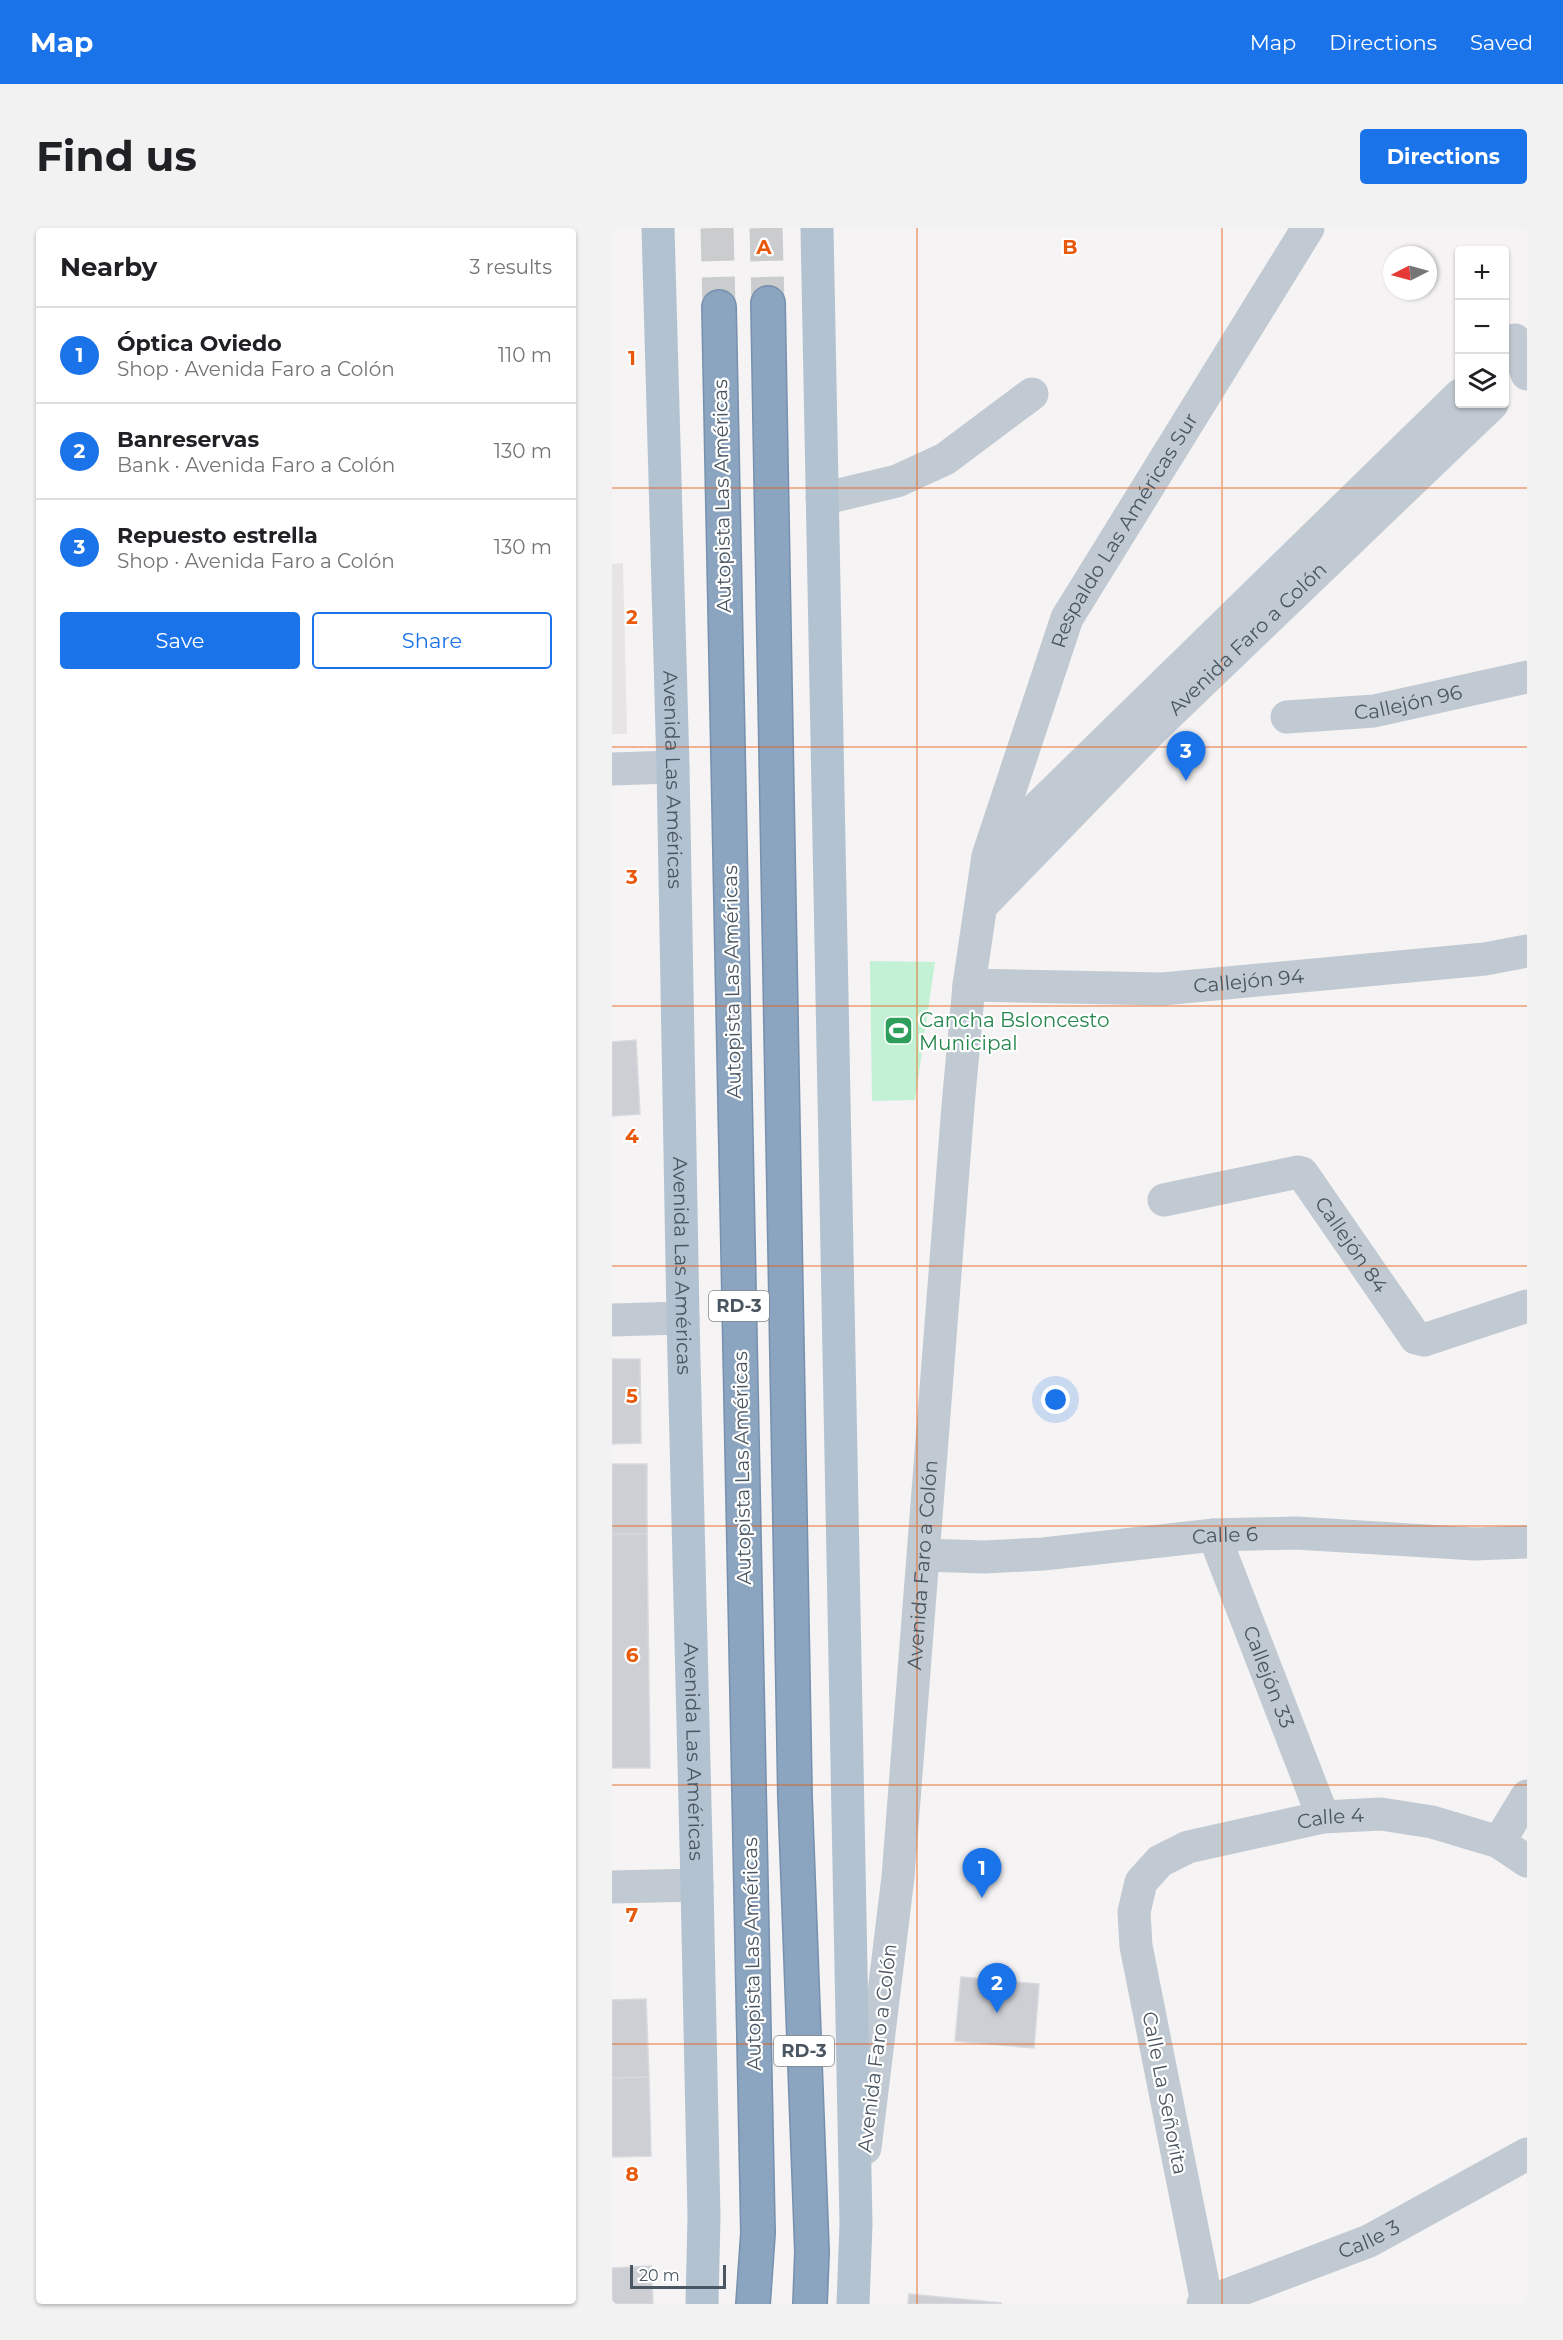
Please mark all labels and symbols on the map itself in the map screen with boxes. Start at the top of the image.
text: A [755,235,772,259]
text: B [1062,235,1078,259]
north arrow [1383,246,1437,300]
text: 1 [628,346,636,370]
street label: Autopista Las Américas [708,379,736,613]
street label: Respaldo Las Américas Sur [1046,408,1203,651]
street label: Avenida Faro a Colón [1163,557,1332,720]
text: 2 [626,605,638,629]
street label: Avenida Las Américas [658,670,687,889]
street label: Callejón 96 [1353,680,1464,724]
pin: 3 [1166,732,1206,781]
text: 3 [625,865,638,889]
street label: Autopista Las Américas [718,865,746,1099]
street label: Callejón 94 [1192,964,1305,998]
place label: Cancha Bsloncesto Municipal [919,1008,1110,1055]
sports icon: Cancha Bsloncesto Municipal [882,1015,914,1047]
text: 4 [625,1124,639,1148]
street label: Avenida Las Américas [668,1156,696,1375]
street label: Callejón 84 [1310,1192,1393,1297]
road number: RD-3 [709,1291,769,1321]
street label: Autopista Las Américas [728,1351,756,1585]
text: 5 [626,1384,638,1408]
your location [1041,1385,1070,1414]
street label: Avenida Faro a Colón [902,1459,942,1671]
street label: Calle 6 [1191,1522,1258,1549]
street label: Callejón 33 [1238,1622,1299,1731]
street label: Avenida Las Américas [679,1642,708,1861]
text: 6 [626,1643,639,1667]
street label: Calle 4 [1295,1803,1364,1834]
street label: Autopista Las Américas [738,1837,766,2071]
pin: 1 [962,1848,1001,1898]
text: 7 [626,1903,638,1927]
street label: Avenida Faro a Colón [852,1942,902,2154]
pin: 2 [978,1964,1016,2013]
street label: Calle La Señorita [1137,2009,1193,2177]
road number: RD-3 [774,2036,834,2066]
text: 8 [625,2162,639,2186]
street label: Calle 3 [1335,2215,1404,2264]
scale bar [630,2262,726,2290]

